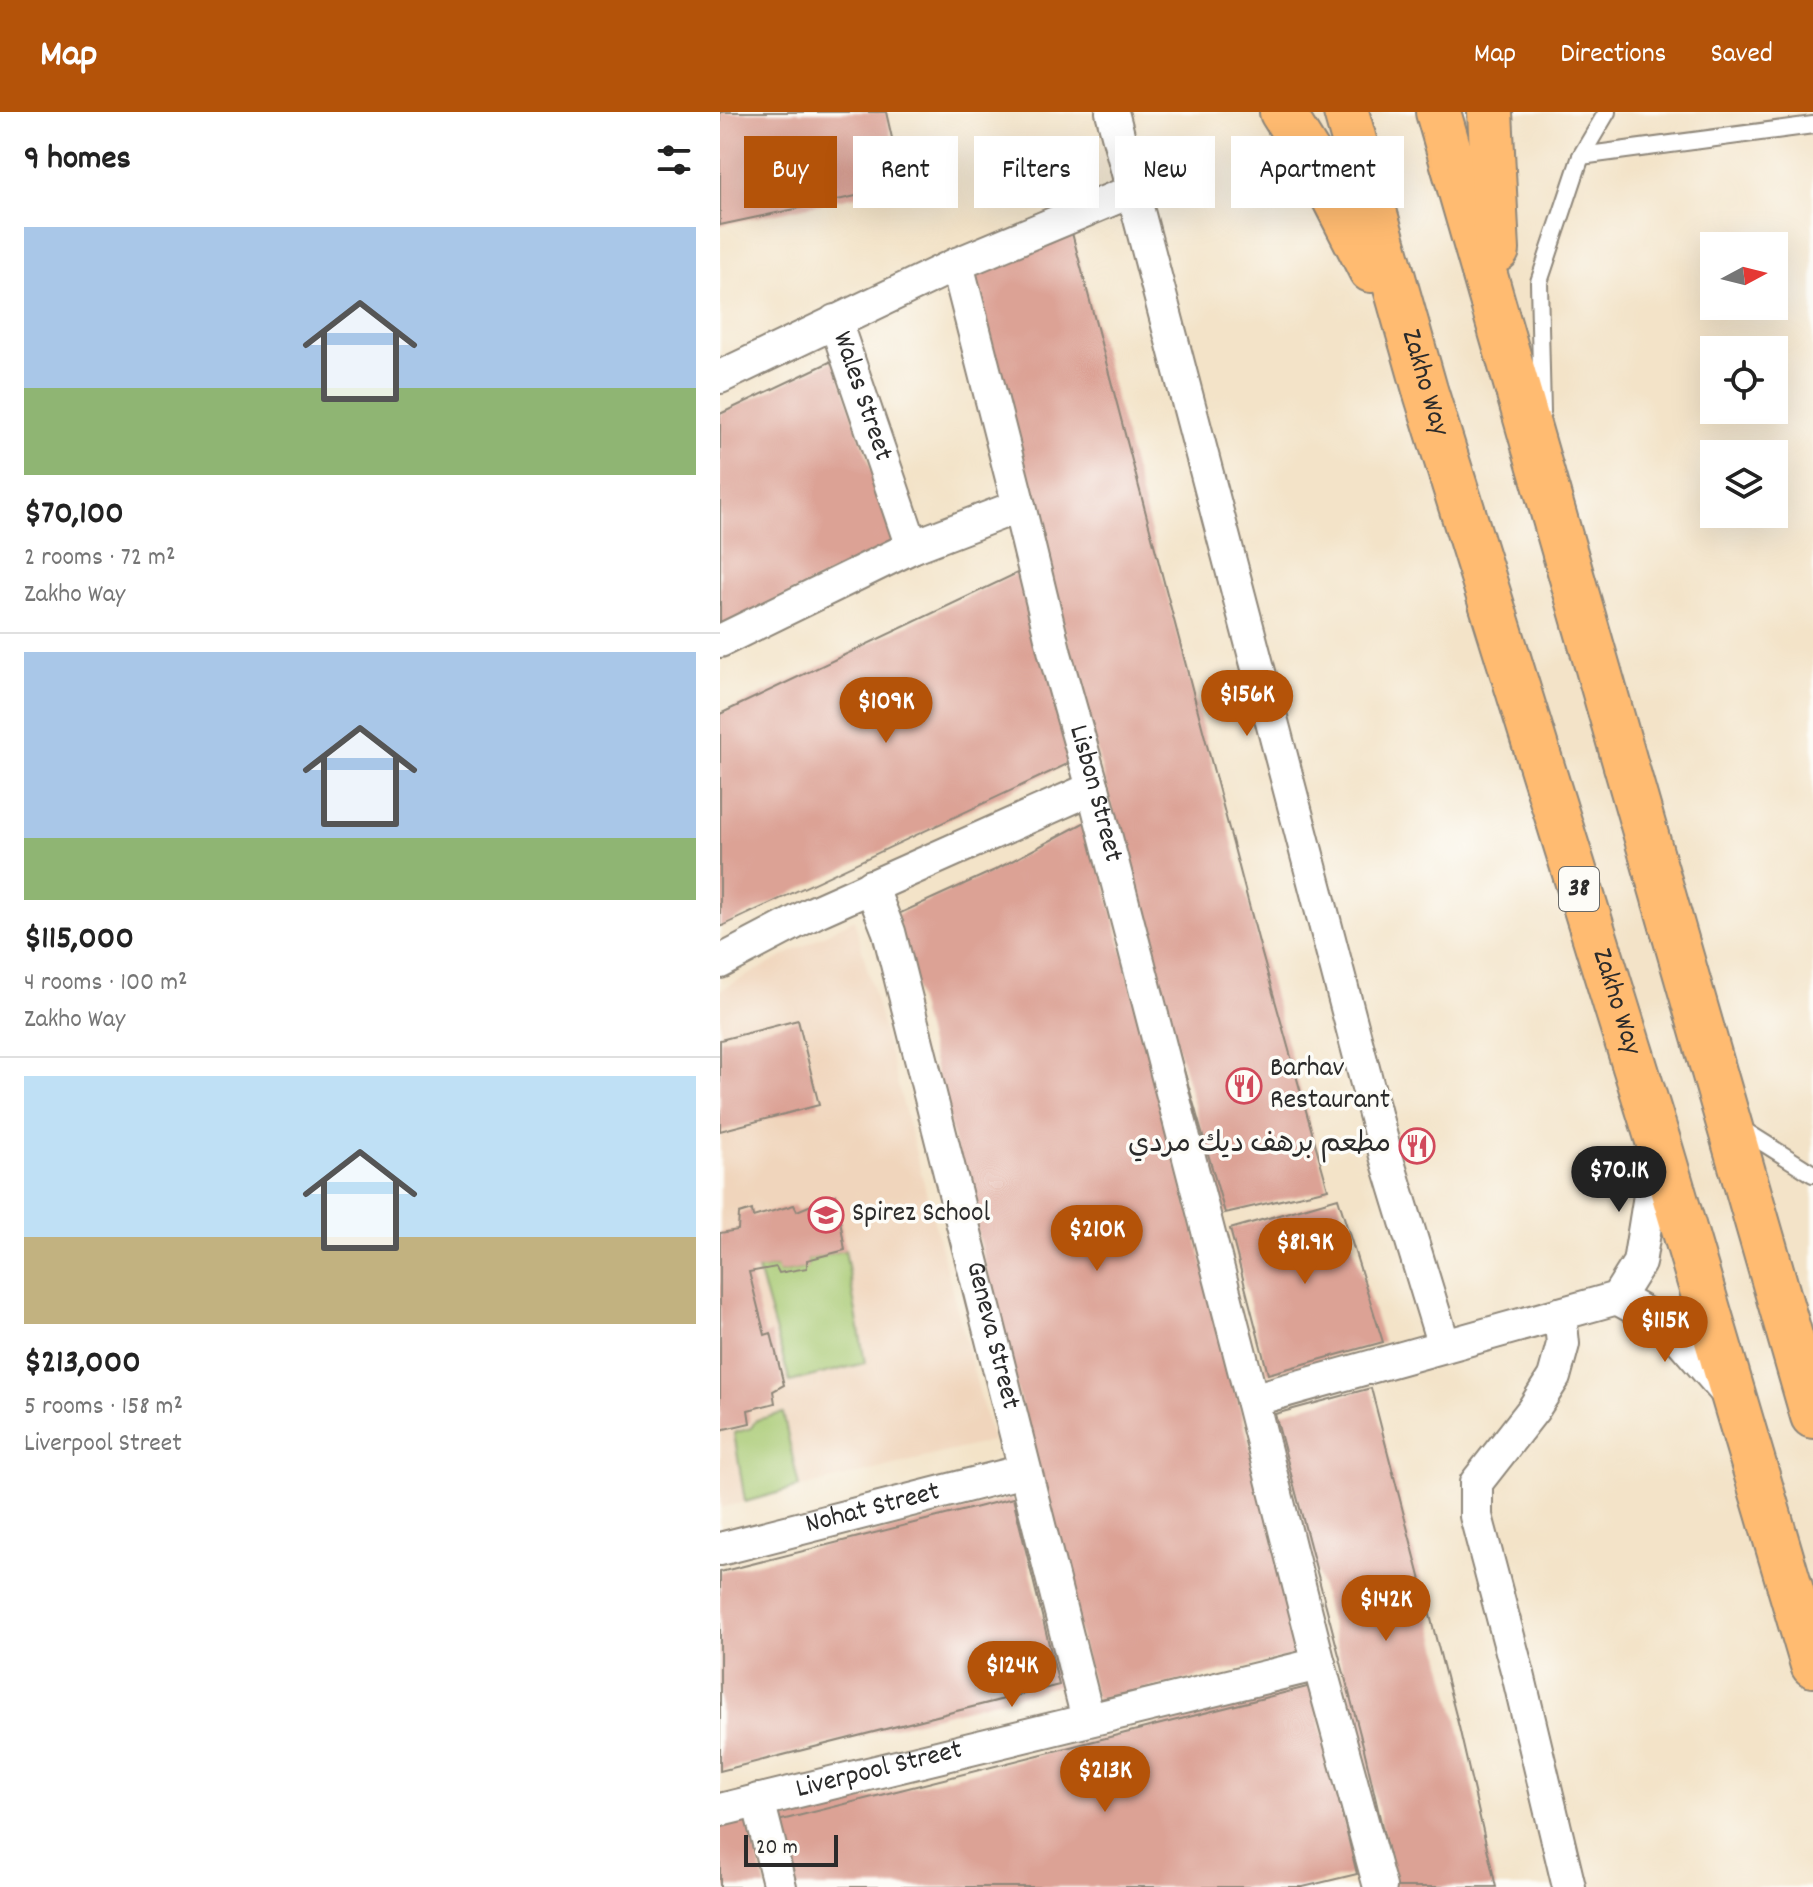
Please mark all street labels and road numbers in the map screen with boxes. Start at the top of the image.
street label: Zakho Way [1389,325,1458,442]
street label: Wales Street [820,327,901,467]
street label: Lisbon Street [1056,721,1132,867]
road number: 38 [1559,867,1599,911]
street label: Zakho Way [1580,944,1650,1061]
street label: Geneva Street [953,1258,1029,1414]
street label: Nohat Street [802,1473,944,1546]
street label: Liverpool Street [792,1732,967,1811]

